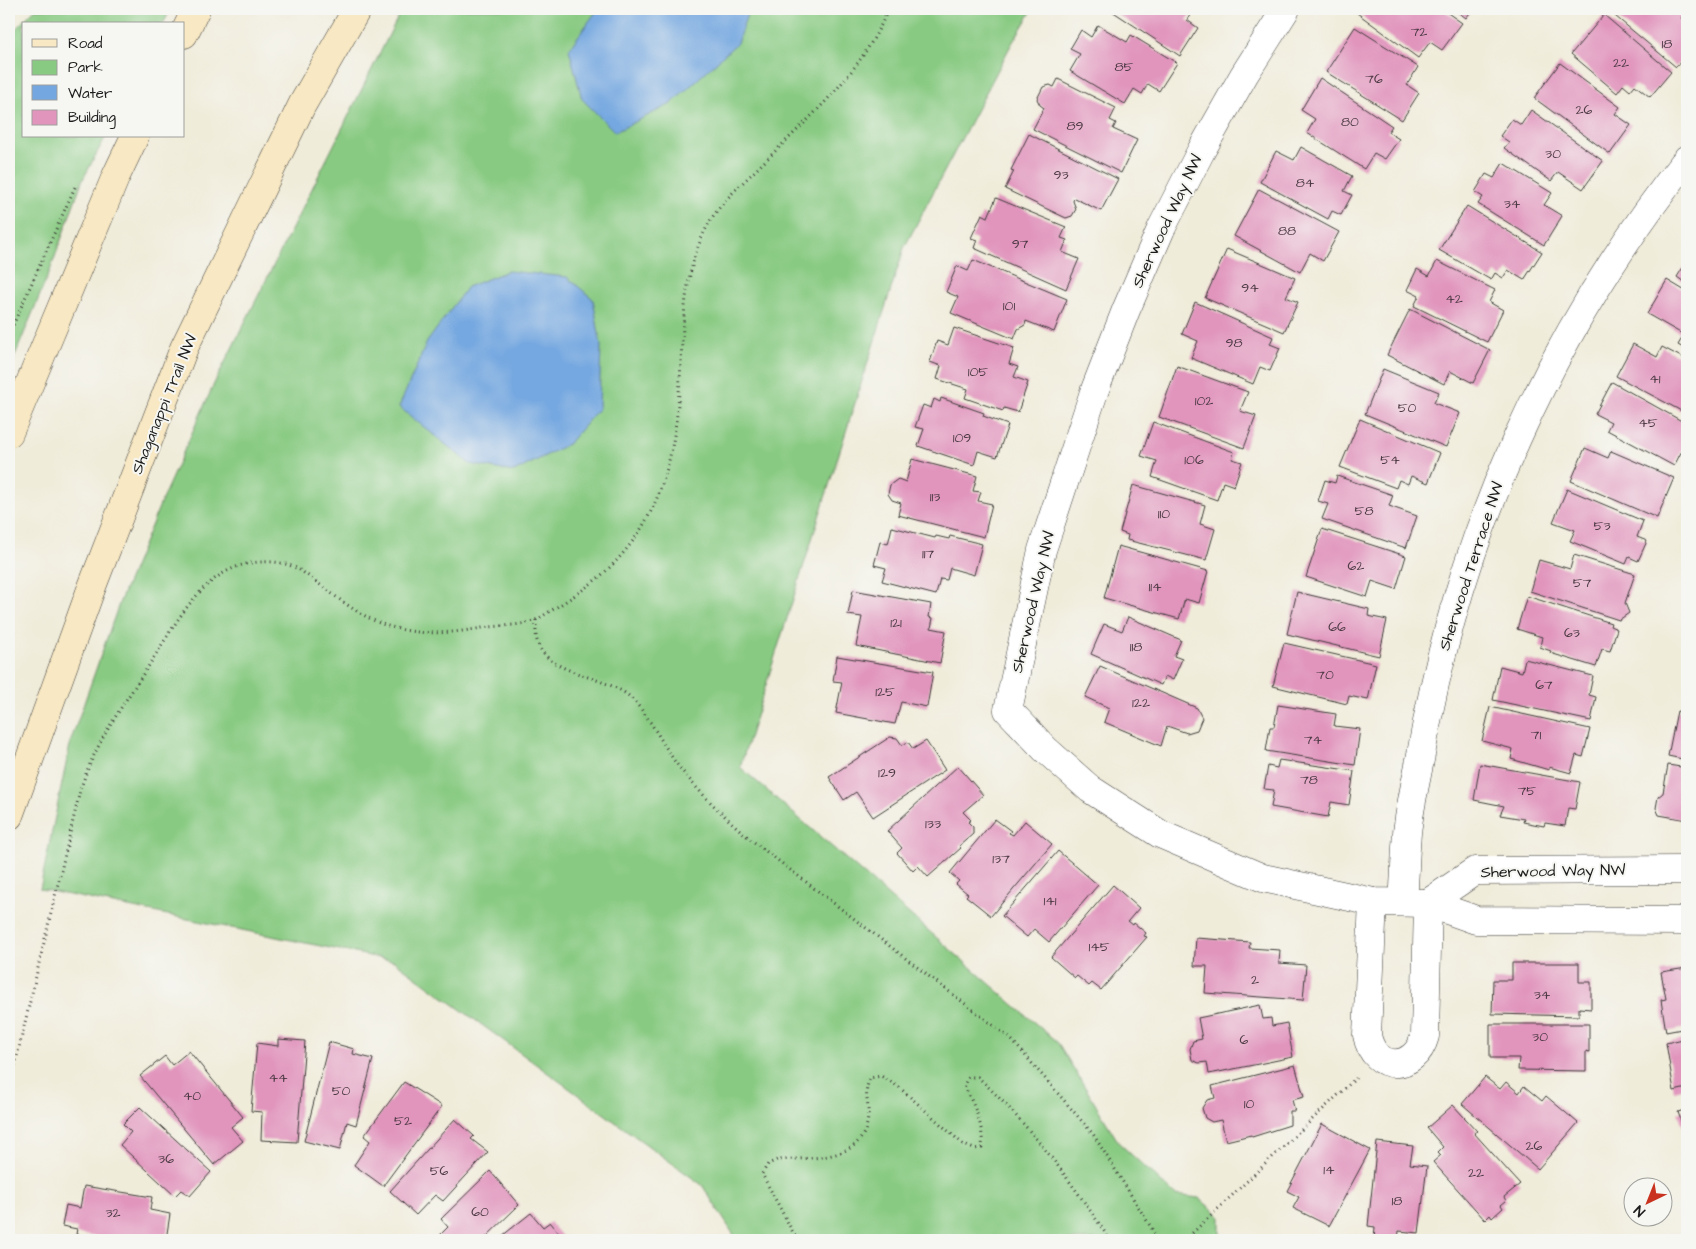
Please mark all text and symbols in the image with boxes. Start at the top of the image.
legend [22,22,185,138]
house number: 72 [1411,22,1427,42]
text: Road [68,33,103,54]
house number: 18 [1662,34,1672,54]
house number: 22 [1613,53,1629,73]
text: Park [68,57,103,78]
house number: 85 [1115,57,1134,77]
house number: 76 [1365,69,1383,89]
text: Water [68,83,112,104]
house number: 26 [1576,100,1593,120]
text: Building [68,107,116,129]
house number: 80 [1341,112,1359,132]
house number: 89 [1066,116,1084,136]
house number: 30 [1545,144,1561,164]
street label: Sherwood Way NW [1126,151,1208,292]
house number: 93 [1053,165,1069,185]
house number: 84 [1296,173,1315,193]
house number: 34 [1504,194,1521,214]
house number: 88 [1278,221,1296,241]
house number: 97 [1012,234,1029,254]
house number: 94 [1241,278,1259,298]
house number: 42 [1445,289,1463,309]
house number: 101 [1003,296,1015,316]
street label: Shaganappi Trail NW [126,331,203,478]
house number: 98 [1225,333,1243,353]
house number: 105 [968,362,988,382]
house number: 41 [1649,369,1661,389]
house number: 102 [1195,391,1213,411]
house number: 50 [1398,398,1417,418]
house number: 45 [1638,413,1658,433]
house number: 109 [953,428,971,448]
house number: 106 [1184,450,1204,470]
house number: 54 [1380,450,1400,470]
street label: Sherwood Terrace NW [1433,479,1509,653]
house number: 113 [930,487,940,507]
house number: 58 [1355,501,1374,521]
house number: 110 [1158,504,1170,524]
house number: 53 [1593,516,1611,536]
street label: Sherwood Way NW [1006,529,1061,675]
house number: 117 [922,544,934,564]
house number: 62 [1348,556,1364,576]
house number: 57 [1573,573,1592,593]
house number: 114 [1148,577,1162,597]
house number: 121 [890,613,902,633]
house number: 66 [1328,617,1346,637]
house number: 63 [1564,623,1580,643]
house number: 118 [1130,637,1142,657]
house number: 70 [1316,665,1334,685]
house number: 67 [1535,675,1553,695]
house number: 125 [875,682,895,702]
house number: 122 [1132,693,1150,713]
house number: 71 [1531,725,1541,745]
house number: 74 [1304,730,1323,750]
house number: 129 [878,763,896,783]
house number: 78 [1300,770,1318,790]
house number: 75 [1518,781,1536,801]
house number: 133 [925,814,941,834]
house number: 137 [992,849,1010,869]
street label: Sherwood Way NW [1480,859,1626,884]
house number: 141 [1043,891,1057,911]
house number: 145 [1088,937,1110,957]
house number: 2 [1251,970,1259,990]
house number: 34 [1534,985,1551,1005]
house number: 30 [1532,1027,1548,1047]
house number: 6 [1240,1030,1249,1050]
house number: 44 [268,1068,288,1088]
house number: 50 [332,1081,351,1101]
house number: 40 [183,1086,201,1106]
house number: 10 [1244,1094,1254,1114]
house number: 52 [394,1111,412,1131]
house number: 26 [1526,1136,1543,1156]
house number: 36 [158,1149,174,1169]
house number: 14 [1323,1160,1335,1180]
house number: 56 [430,1161,449,1181]
house number: 22 [1468,1163,1484,1183]
north arrow [1624,1176,1674,1226]
house number: 18 [1392,1191,1402,1211]
text: N [1630,1200,1650,1221]
house number: 60 [471,1202,489,1222]
house number: 32 [105,1203,121,1223]

